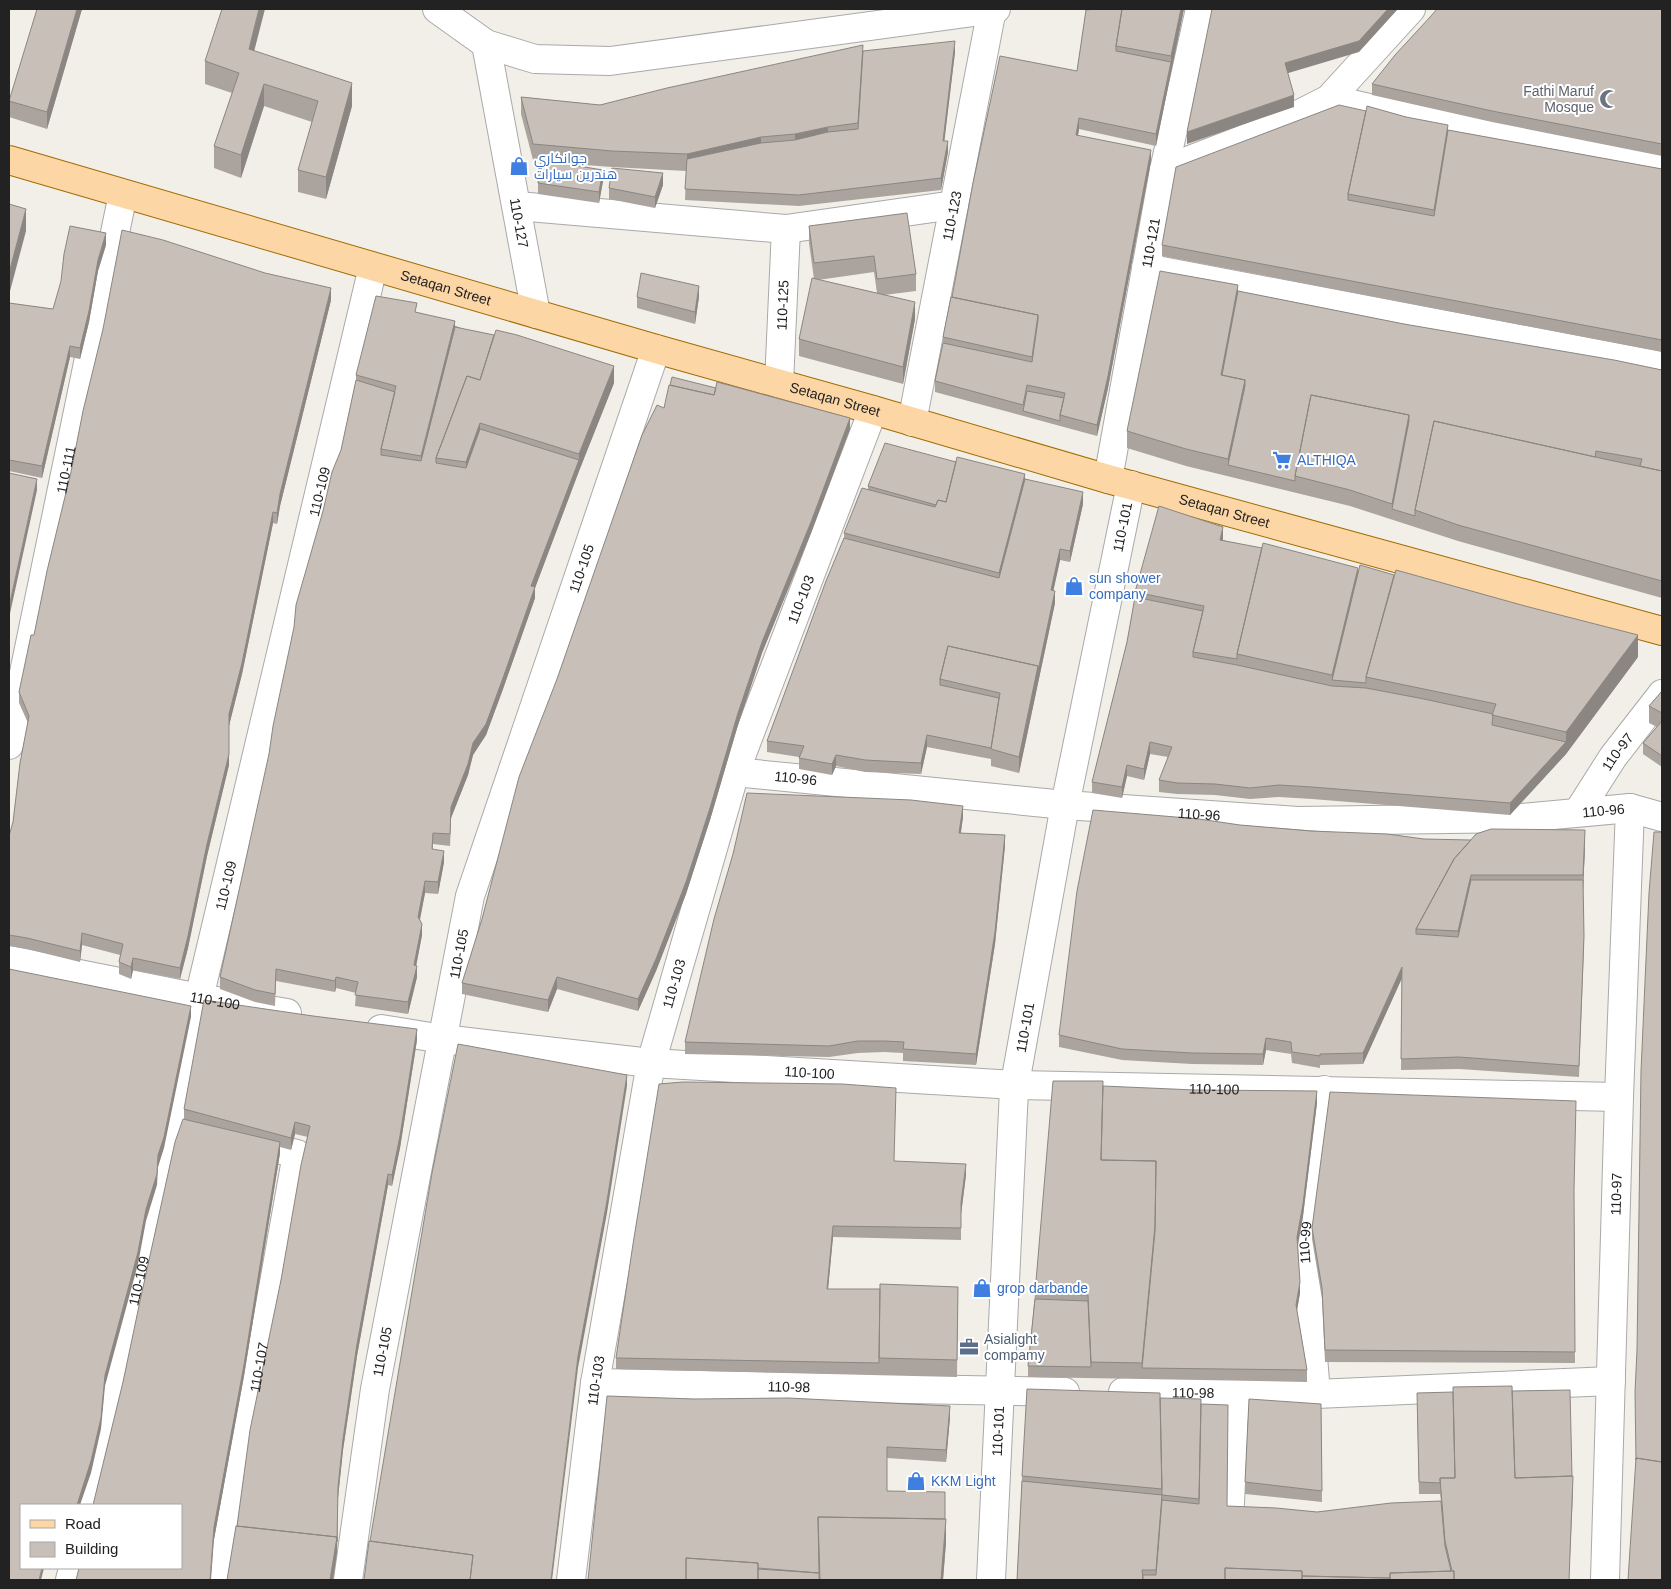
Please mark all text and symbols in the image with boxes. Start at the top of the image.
place label: Fathi Maruf Mosque [1523,83,1594,115]
mosque icon: Fathi Maruf Mosque [1598,88,1620,110]
place label: جوانكاري هندرين سيارات [534,150,617,182]
shop icon: جوانكاري هندرين سيارات [508,155,530,177]
street label: 110-123 [939,189,965,242]
street label: 110-127 [507,197,532,249]
street label: 110-121 [1138,216,1163,269]
street label: Setaqan Street [399,267,493,308]
street label: 110-125 [773,279,792,331]
street label: Setaqan Street [788,379,882,420]
street label: 110-111 [53,444,79,495]
supermarket icon: ALTHIQA [1271,449,1293,471]
place label: ALTHIQA [1297,452,1357,468]
street label: 110-109 [306,465,333,518]
street label: Setaqan Street [1177,491,1272,531]
street label: 110-101 [1109,500,1135,553]
street label: 110-105 [566,542,597,595]
place label: sun shower company [1089,570,1161,602]
street label: 110-103 [784,573,817,626]
shop icon: sun shower company [1063,575,1085,597]
street label: 110-97 [1598,730,1637,774]
street label: 110-96 [774,768,818,788]
street label: 110-96 [1581,801,1626,820]
street label: 110-96 [1177,805,1221,824]
street label: 110-109 [212,859,239,912]
street label: 110-105 [446,927,472,980]
street label: 110-103 [659,957,689,1010]
street label: 110-100 [189,988,241,1013]
street label: 110-101 [1013,1001,1037,1054]
street label: 110-100 [784,1063,835,1082]
street label: 110-100 [1189,1080,1240,1097]
street label: 110-97 [1608,1172,1625,1216]
street label: 110-99 [1296,1220,1315,1264]
street label: 110-109 [125,1254,152,1307]
shop icon: grop darbande [971,1277,993,1299]
place label: grop darbande [997,1280,1088,1296]
street label: 110-105 [370,1325,395,1378]
place label: Asialight compamy [984,1331,1045,1363]
office icon: Asialight compamy [958,1336,980,1358]
street label: 110-107 [247,1341,271,1394]
street label: 110-103 [584,1354,608,1406]
street label: 110-98 [768,1378,811,1395]
street label: 110-98 [1172,1385,1215,1401]
street label: 110-101 [989,1405,1007,1457]
shop icon: KKM Light [905,1470,927,1492]
place label: KKM Light [931,1473,996,1489]
legend [20,1504,182,1569]
text: Road [65,1515,101,1532]
text: Building [65,1540,118,1557]

